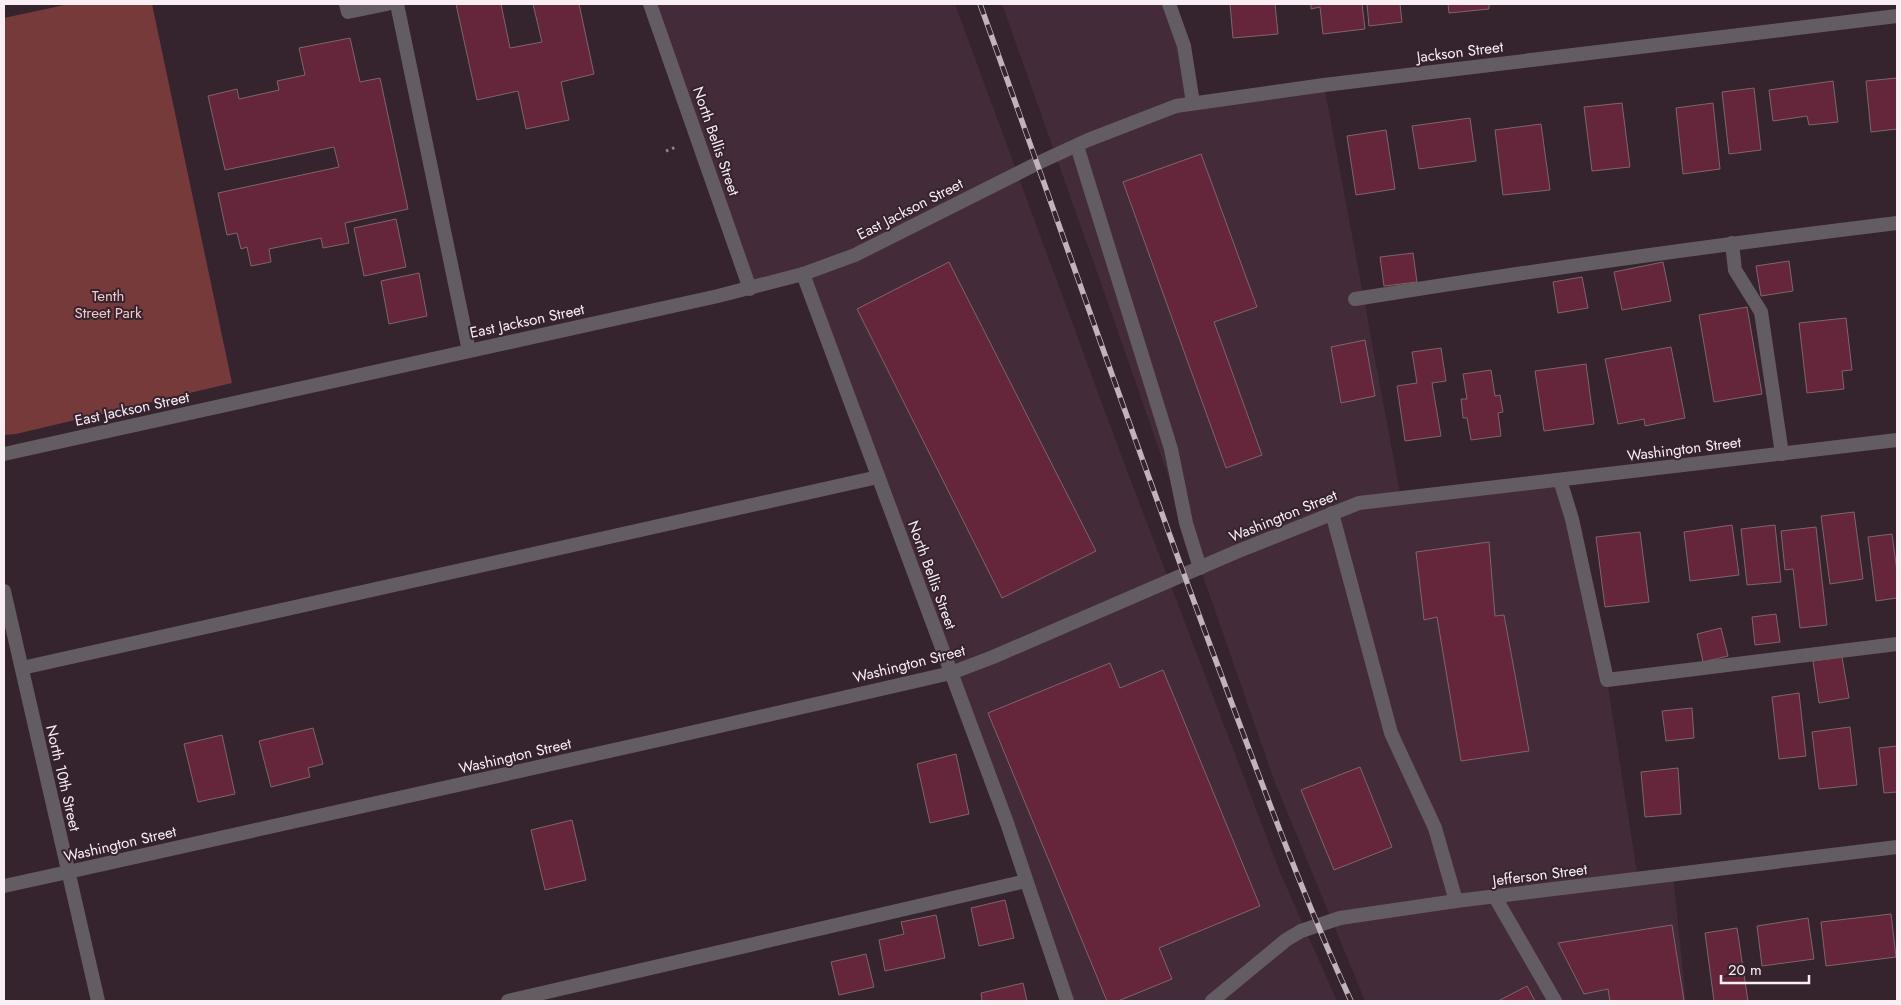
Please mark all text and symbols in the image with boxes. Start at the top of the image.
street label: Jackson Street [1413,36,1505,68]
street label: North Bellis Street [687,83,745,199]
street label: East Jackson Street [853,173,967,245]
park label: Tenth Street Park [74,285,142,324]
street label: East Jackson Street [468,298,587,344]
street label: East Jackson Street [73,386,192,432]
street label: Washington Street [1626,431,1743,467]
street label: Washington Street [1226,484,1341,548]
street label: North Bellis Street [902,518,962,633]
street label: Washington Street [851,639,968,689]
street label: North 10th Street [40,723,86,834]
street label: Washington Street [457,732,574,780]
street label: Washington Street [62,820,179,868]
street label: Jefferson Street [1489,858,1589,892]
scale bar [1721,952,1808,984]
text: 20 m [1728,959,1762,981]

